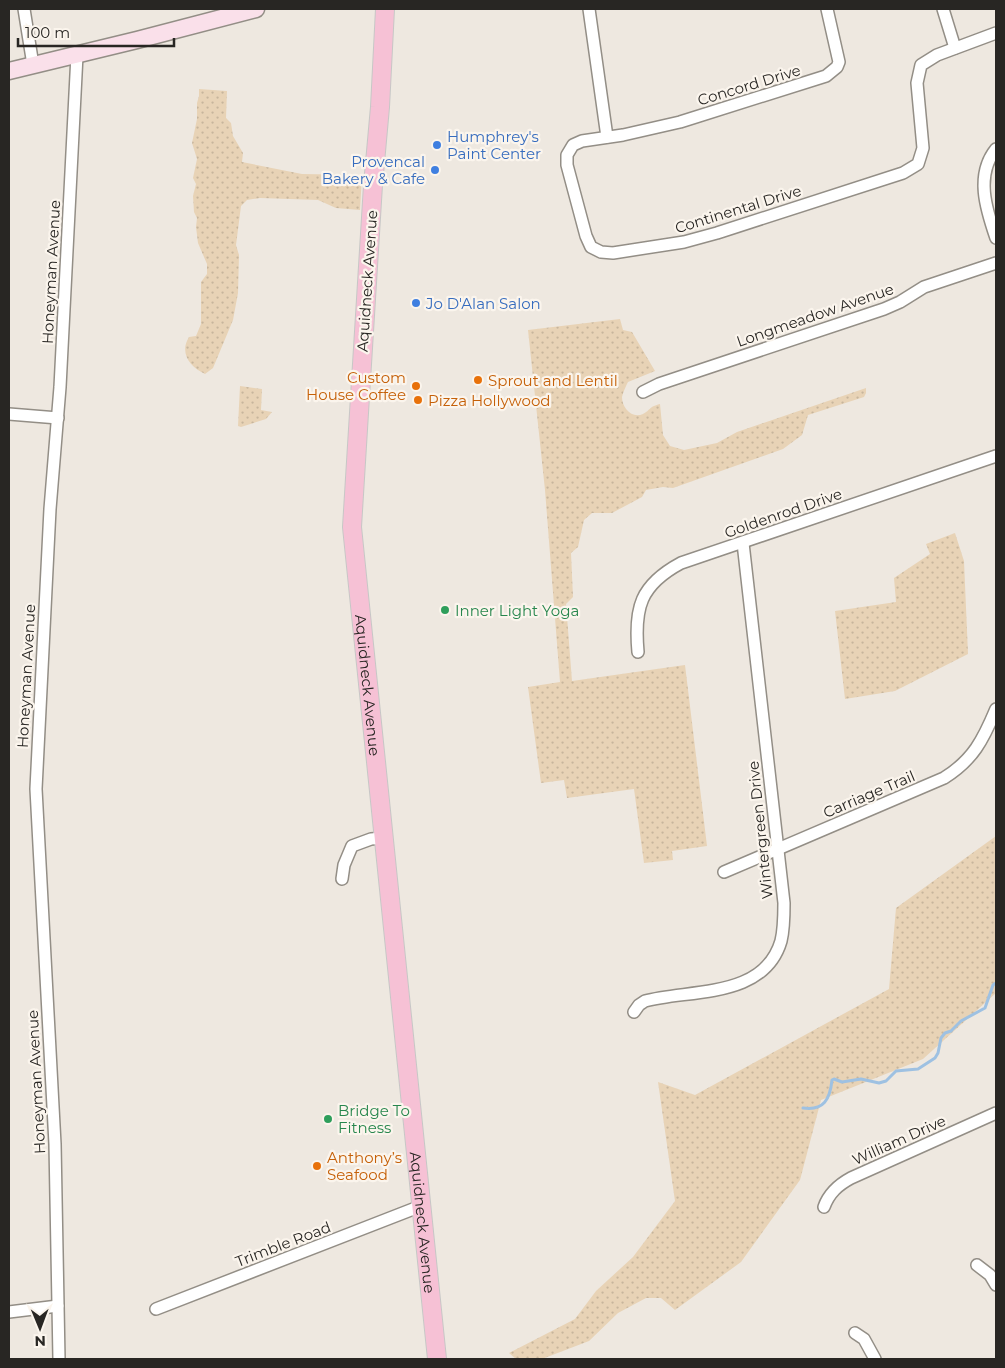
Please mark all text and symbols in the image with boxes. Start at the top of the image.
scale bar [18,15,174,47]
text: 100 m [25,23,70,42]
street label: Concord Drive [695,60,803,110]
place label: Humphrey's Paint Center [447,127,541,163]
marker: Humphrey's Paint Center [431,139,443,151]
place label: Provencal Bakery & Cafe [322,152,425,188]
marker: Provencal Bakery & Cafe [429,164,441,176]
street label: Continental Drive [672,181,804,237]
street label: Honeyman Avenue [38,199,64,345]
street label: Aquidneck Avenue [353,209,381,353]
street label: Longmeadow Avenue [734,279,896,351]
place label: Jo D'Alan Salon [425,294,541,313]
marker: Jo D'Alan Salon [410,297,422,309]
place label: Custom House Coffee [306,368,406,404]
place label: Sprout and Lentil [488,371,618,390]
marker: Sprout and Lentil [472,374,484,386]
marker: Custom House Coffee [410,380,422,392]
place label: Pizza Hollywood [428,391,551,410]
marker: Pizza Hollywood [412,394,424,406]
street label: Goldenrod Drive [722,484,844,542]
place label: Inner Light Yoga [455,601,579,620]
street label: Honeyman Avenue [13,603,39,749]
marker: Inner Light Yoga [439,604,451,616]
street label: Aquidneck Avenue [351,613,385,757]
street label: Wintergreen Drive [743,760,777,900]
street label: Carriage Trail [820,766,918,822]
street label: Honeyman Avenue [23,1009,49,1155]
place label: Bridge To Fitness [338,1101,410,1137]
street label: William Drive [849,1111,949,1169]
marker: Bridge To Fitness [322,1113,334,1125]
place label: Anthony’s Seafood [327,1148,402,1184]
street label: Aquidneck Avenue [406,1151,440,1294]
marker: Anthony’s Seafood [311,1160,323,1172]
street label: Trimble Road [233,1217,333,1271]
north arrow [15,1303,65,1353]
text: N [34,1332,46,1350]

